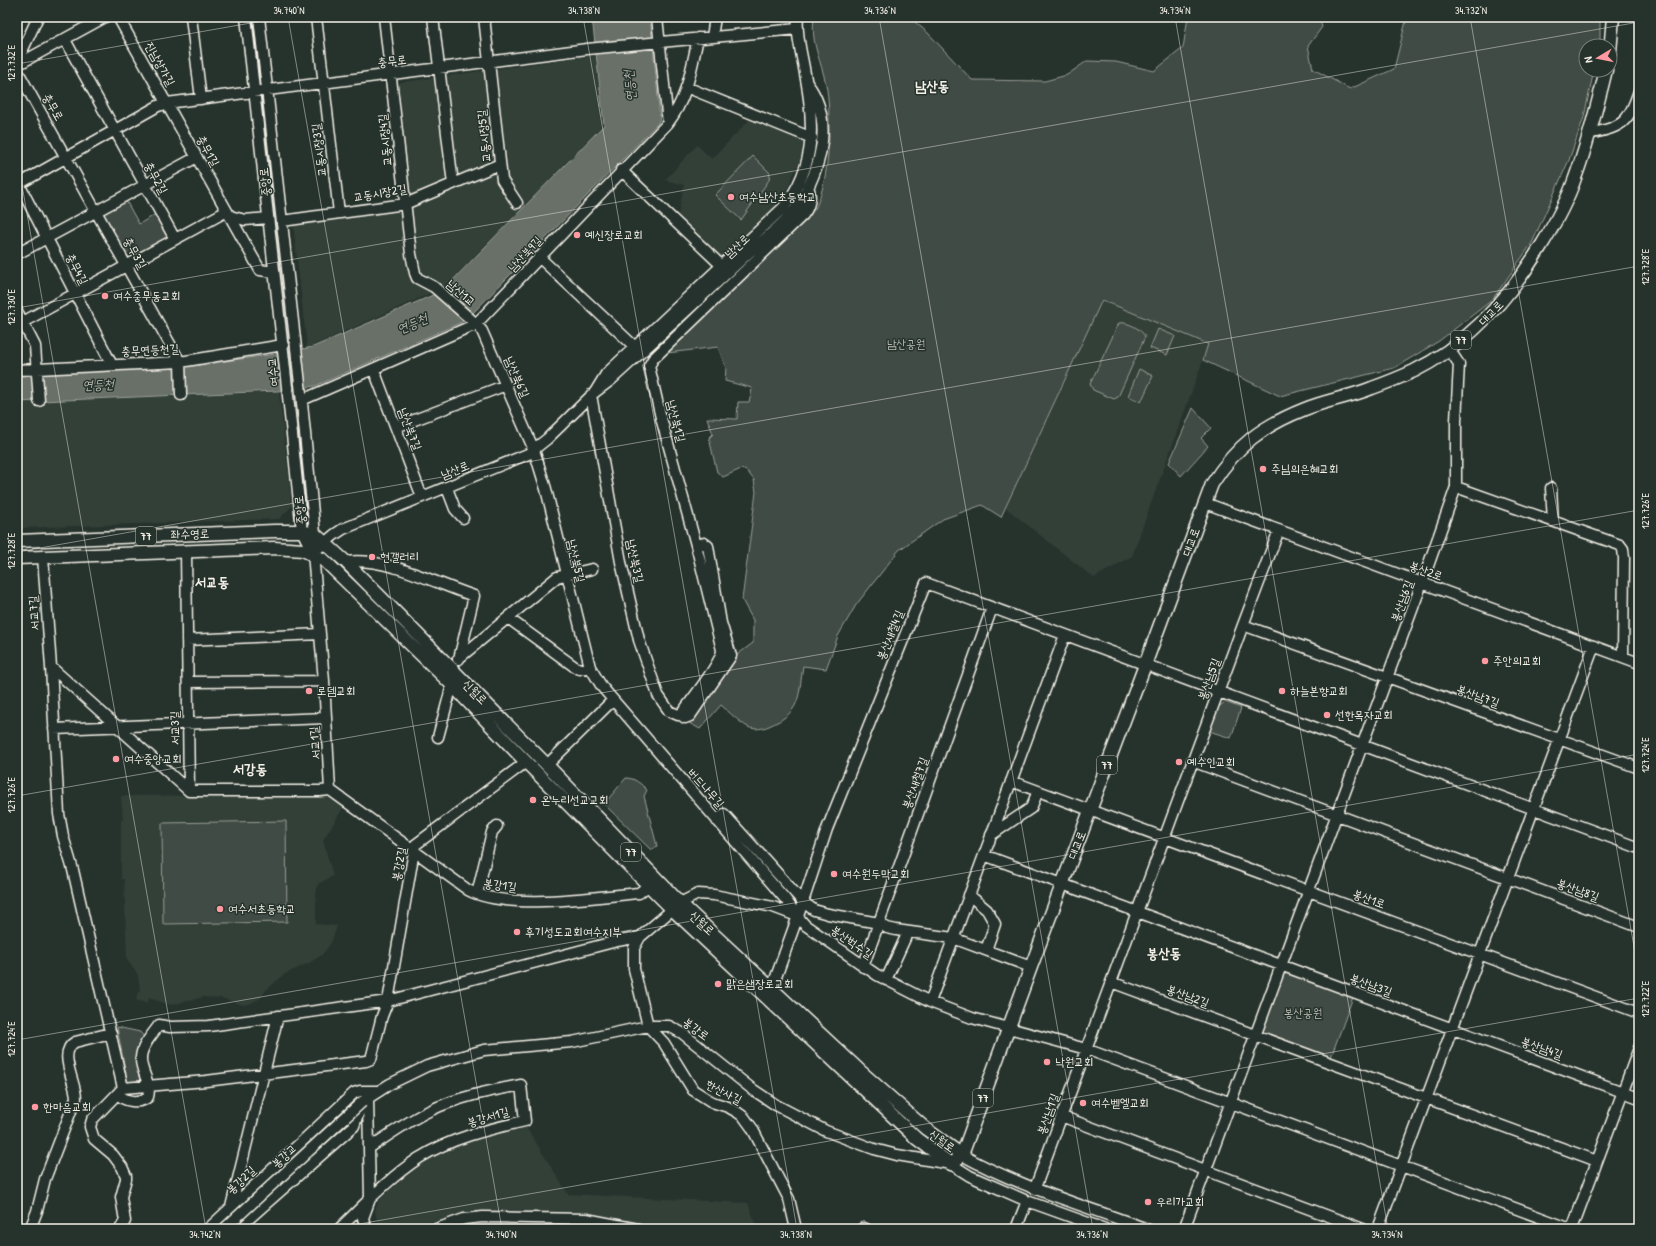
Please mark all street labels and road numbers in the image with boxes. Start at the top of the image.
street label: 진남상가길 [141,39,180,89]
street label: 충무로 [377,50,407,71]
street label: 충무로 [39,90,68,124]
street label: 교동시장5길 [472,108,495,163]
street label: 교동시장4길 [373,113,396,167]
street label: 교동시장3길 [307,122,330,178]
street label: 충무1길 [193,132,224,170]
street label: 충무2길 [141,159,172,197]
street label: 중앙로 [255,167,274,197]
street label: 교동시장2길 [352,179,408,206]
street label: 남산로 [720,230,753,262]
street label: 남산북9길 [504,232,546,275]
street label: 충무3길 [120,234,151,272]
street label: 충무4길 [62,250,93,288]
street label: 남산1교 [443,275,479,310]
street label: 대교로 [1474,296,1507,329]
road number: 77 [1451,331,1471,349]
street label: 충무연등천길 [121,339,180,360]
street label: 남산북6길 [501,354,534,400]
street label: 여수교 [263,357,282,387]
street label: 남산북1길 [663,398,690,444]
street label: 남산북7길 [395,405,427,453]
street label: 남산로 [438,456,471,483]
street label: 중앙로 [290,495,309,525]
street label: 좌수영로 [170,524,210,543]
street label: 대교로 [1178,525,1203,558]
road number: 77 [136,527,156,545]
street label: 남산북5길 [563,538,590,584]
street label: 남산북3길 [623,538,648,585]
street label: 봉산2로 [1407,557,1445,584]
street label: 봉산남6길 [1386,577,1417,624]
street label: 서교7길 [24,595,43,631]
street label: 봉산새철4길 [872,607,907,662]
street label: 봉산남5길 [1193,655,1224,702]
street label: 신월로 [459,675,492,708]
street label: 봉산남7길 [1454,680,1502,711]
street label: 서교3길 [166,710,183,745]
street label: 서교1길 [305,725,324,760]
street label: 봉산새철7길 [897,754,932,811]
road number: 77 [1097,756,1117,774]
street label: 버드나무길 [684,764,729,812]
street label: 대교로 [1063,828,1090,861]
road number: 77 [621,843,641,861]
street label: 봉강2길 [387,845,410,883]
street label: 봉강1길 [482,874,518,895]
street label: 봉산남8길 [1555,874,1602,905]
street label: 봉산1로 [1351,885,1388,912]
street label: 신월로 [686,907,719,939]
street label: 봉산벅수길 [828,921,877,963]
street label: 봉산남3길 [1348,969,1395,1000]
street label: 봉산남2길 [1164,980,1212,1011]
street label: 봉강로 [680,1013,713,1044]
street label: 봉산남4길 [1519,1032,1566,1063]
street label: 한산사길 [703,1075,746,1108]
road number: 77 [973,1089,993,1107]
street label: 봉산남1길 [1032,1090,1063,1137]
street label: 봉강서1길 [465,1102,511,1131]
street label: 신월로 [926,1125,959,1156]
street label: 봉강교 [267,1140,300,1172]
street label: 봉강2길 [222,1161,259,1198]

